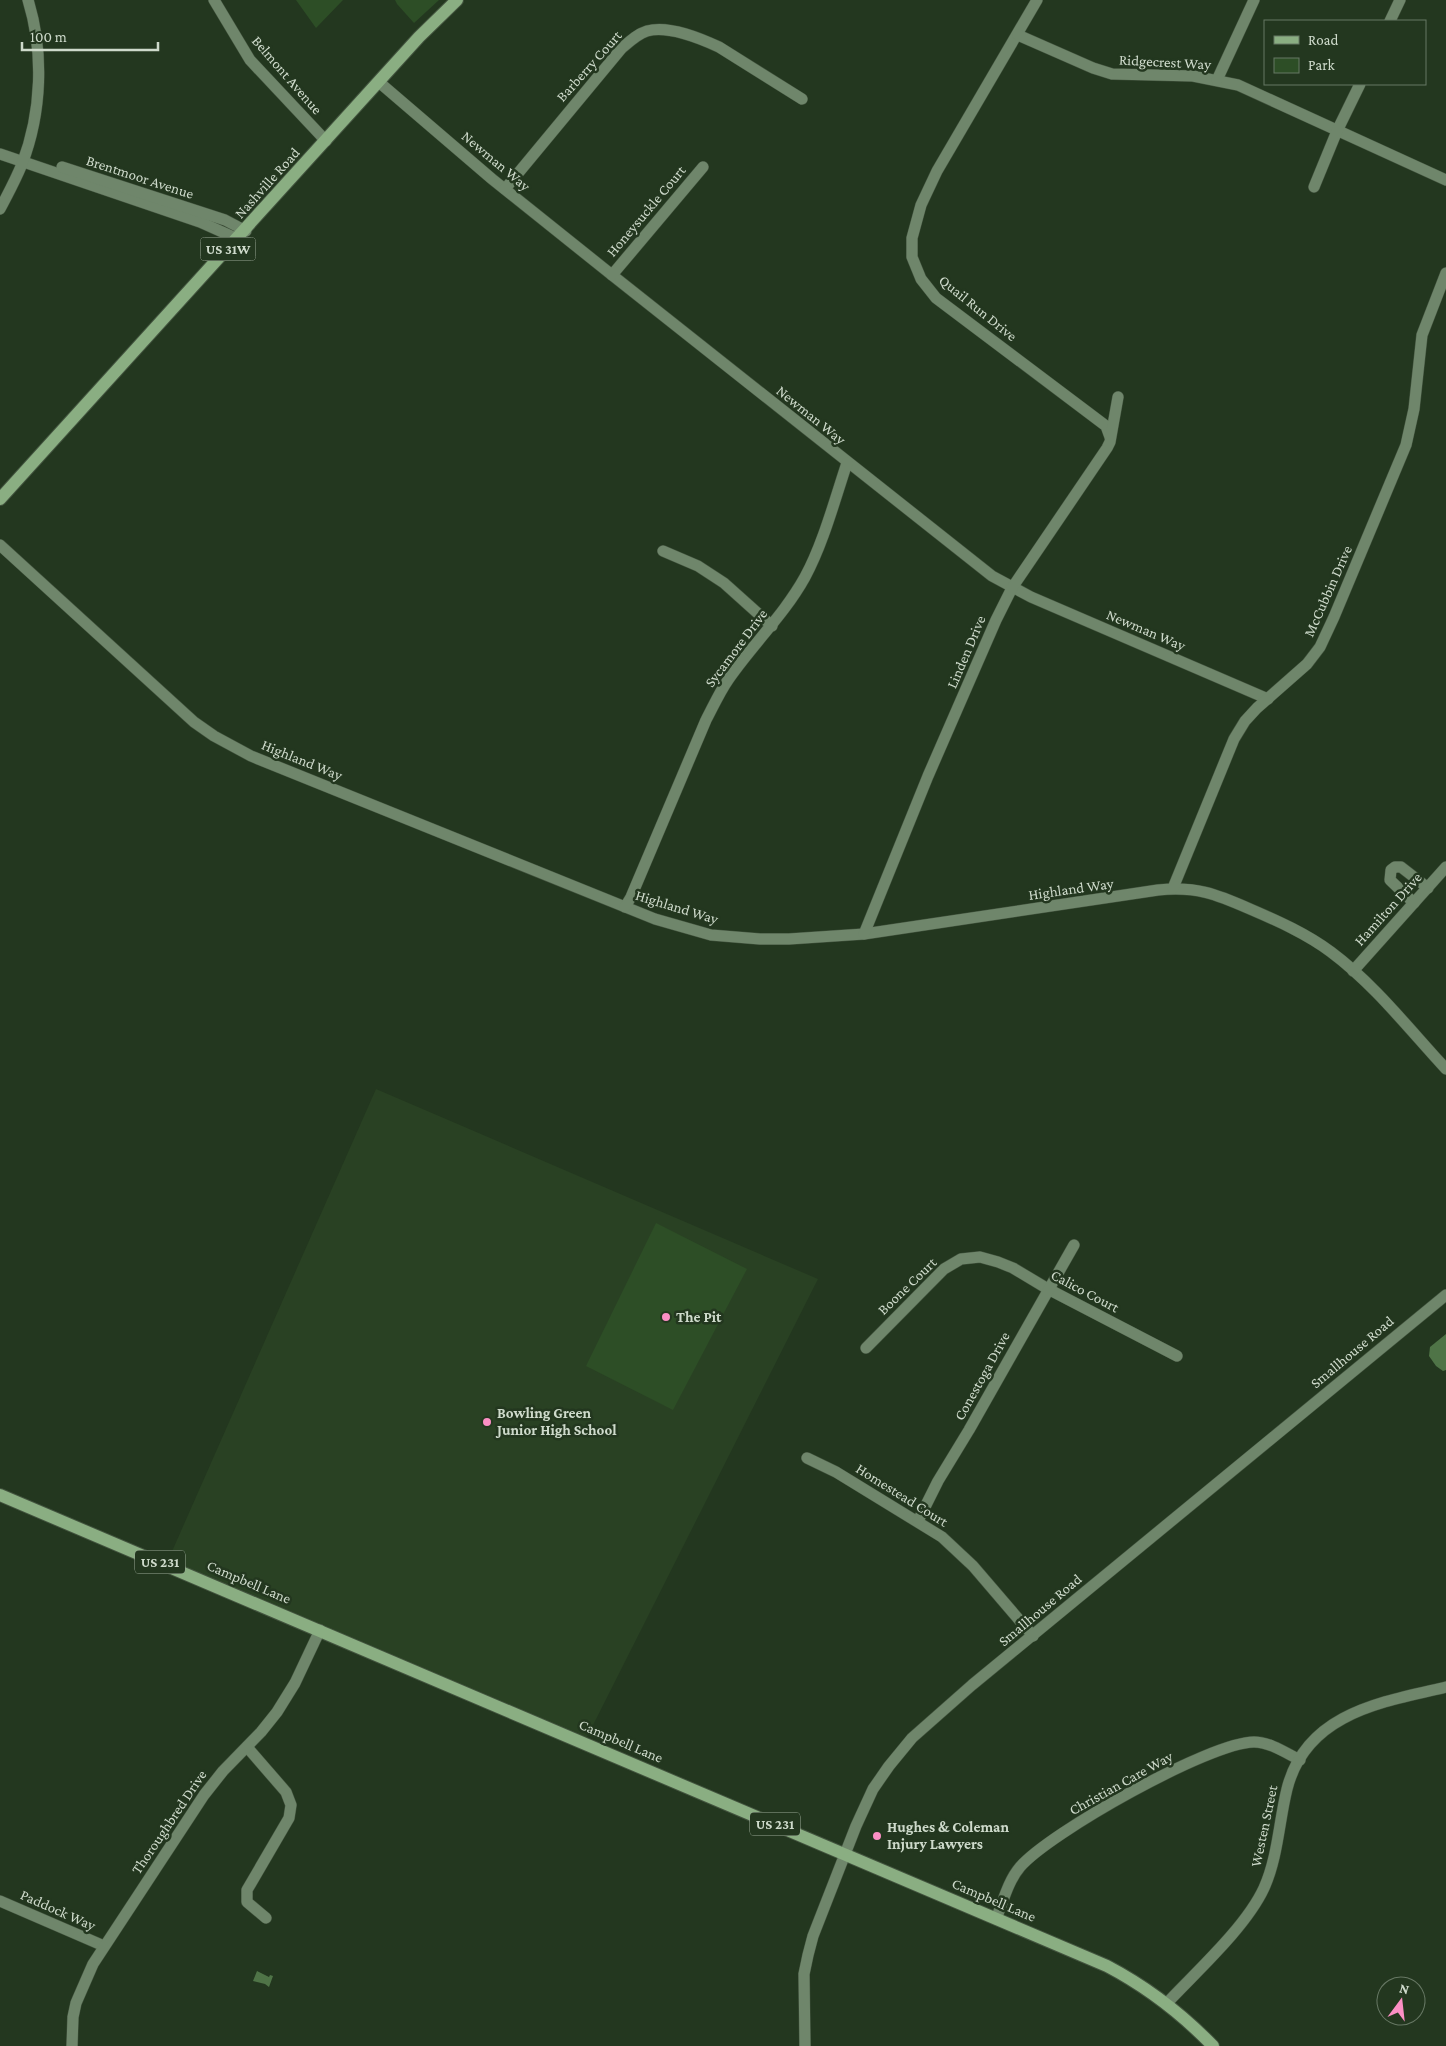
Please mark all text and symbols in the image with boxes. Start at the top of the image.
scale bar [22,20,159,52]
legend [1264,20,1426,85]
street label: Barberry Court [553,27,626,105]
text: 100 m [30,29,67,45]
text: Road [1308,32,1339,48]
street label: Belmont Avenue [249,33,326,118]
street label: Ridgecrest Way [1118,52,1212,73]
text: Park [1308,57,1335,73]
street label: Newman Way [458,128,533,195]
street label: Nashville Road [231,144,303,221]
street label: Brentmoor Avenue [84,152,196,202]
street label: Honeysuckle Court [603,162,690,260]
road number: US 31W [200,238,256,260]
street label: Quail Run Drive [936,272,1020,344]
street label: Newman Way [773,382,849,449]
street label: McCubbin Drive [1301,543,1355,639]
street label: Sycamore Drive [702,606,772,691]
street label: Newman Way [1104,606,1188,655]
street label: Linden Drive [944,613,989,691]
street label: Highland Way [259,737,345,784]
street label: Hamilton Drive [1351,869,1425,949]
street label: Highland Way [1027,875,1115,904]
street label: Highland Way [633,887,720,928]
street label: Boone Court [874,1253,940,1318]
street label: Calico Court [1048,1266,1123,1316]
place label: The Pit [676,1309,722,1325]
marker: The Pit [660,1311,672,1323]
street label: Smallhouse Road [1307,1313,1397,1391]
street label: Conestoga Drive [951,1329,1014,1423]
place label: Bowling Green Junior High School [495,1405,617,1438]
marker: Bowling Green Junior High School [481,1416,493,1428]
street label: Homestead Court [853,1460,952,1530]
road number: US 231 [135,1550,185,1574]
street label: Campbell Lane [204,1557,294,1608]
street label: Smallhouse Road [995,1571,1085,1649]
street label: Campbell Lane [576,1716,666,1767]
street label: Christian Care Way [1066,1748,1176,1819]
street label: Thoroughbred Drive [128,1767,211,1878]
street label: Westen Street [1248,1783,1281,1868]
road number: US 231 [750,1812,800,1836]
place label: Hughes & Coleman Injury Lawyers [887,1819,1009,1853]
marker: Hughes & Coleman Injury Lawyers [871,1830,883,1842]
street label: Campbell Lane [949,1875,1039,1926]
street label: Paddock Way [18,1886,98,1935]
north arrow [1376,1976,1426,2026]
text: N [1398,1979,1411,1998]

